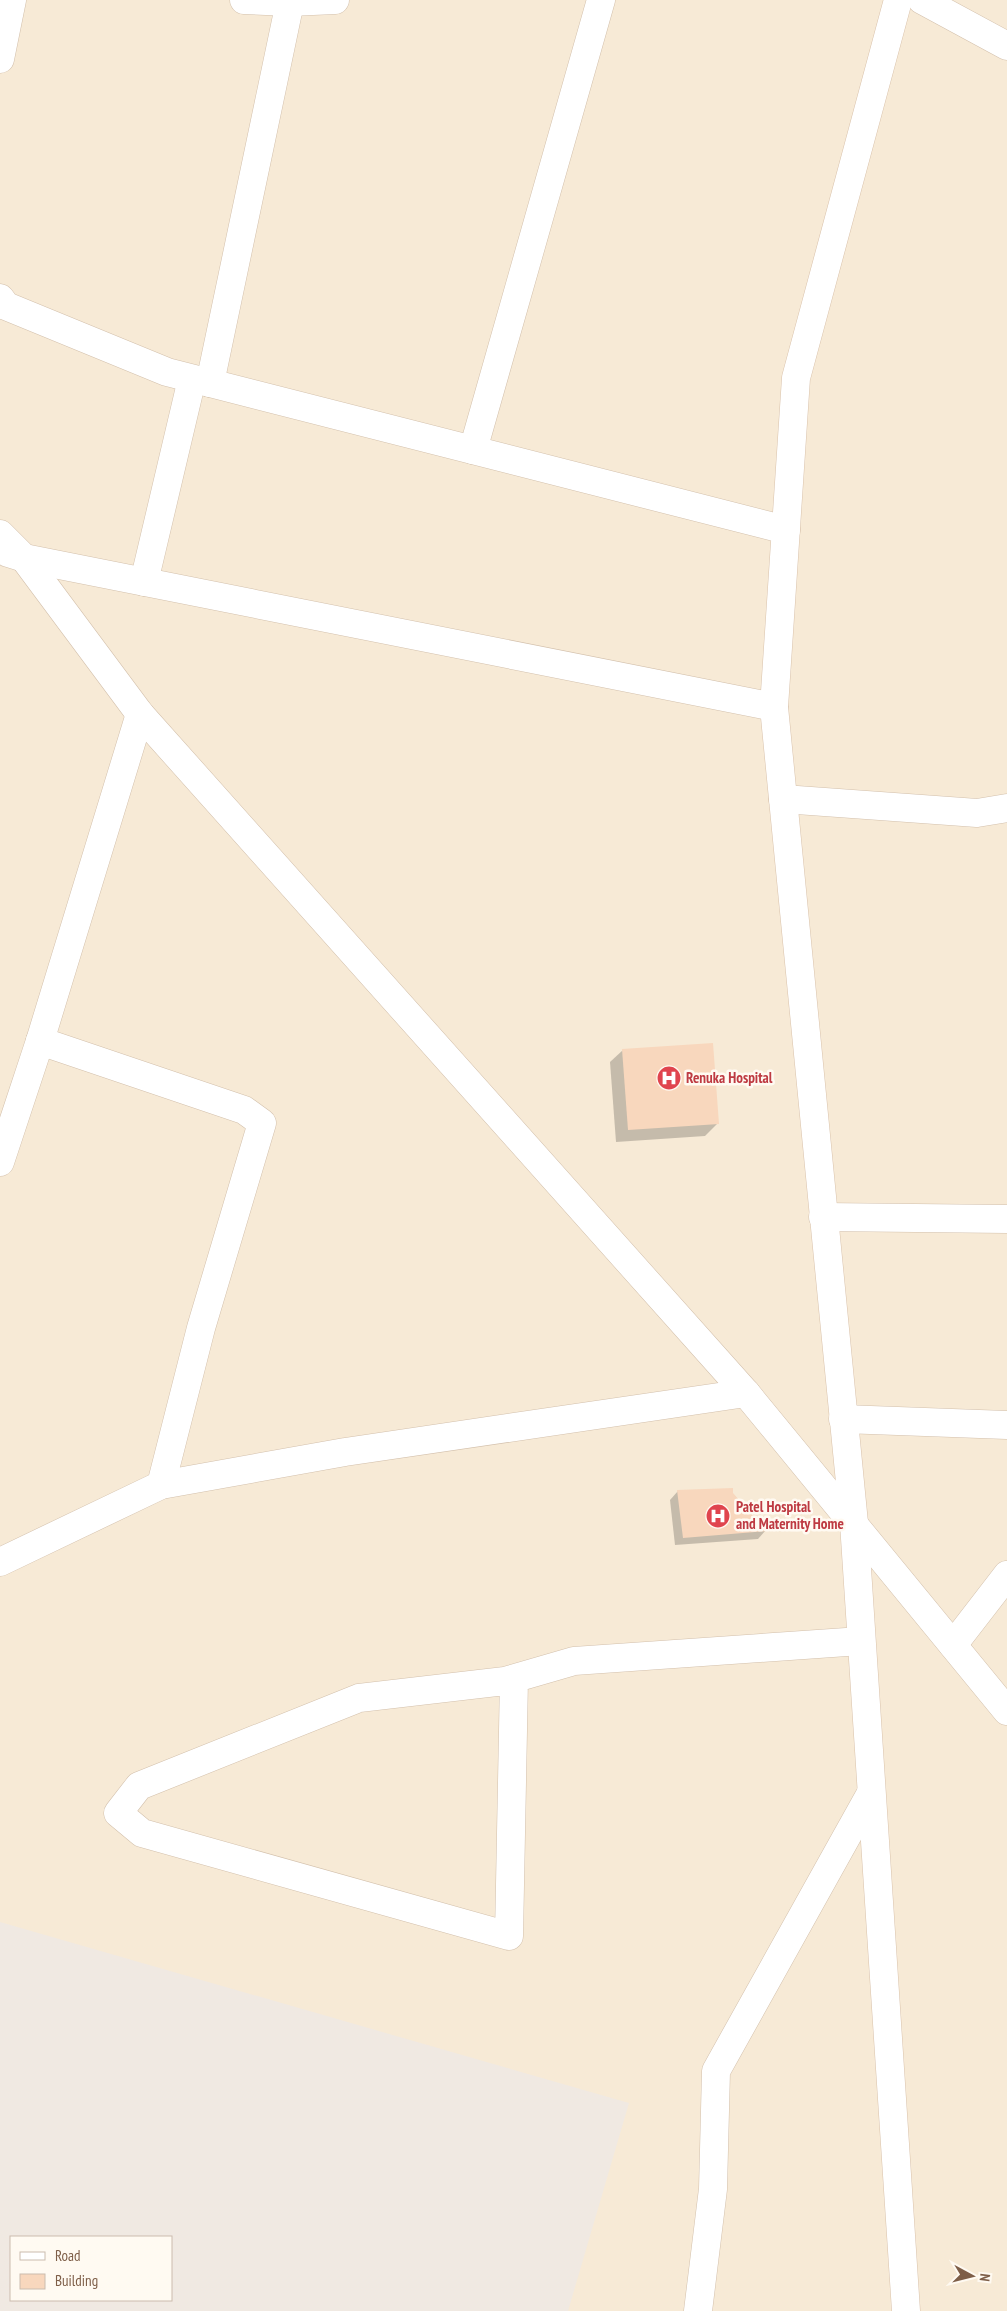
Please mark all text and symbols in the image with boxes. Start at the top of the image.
hospital icon: Renuka Hospital [656,1065,682,1091]
place label: Renuka Hospital [686,1068,773,1087]
place label: Patel Hospital and Maternity Home [736,1497,844,1533]
hospital icon: Patel Hospital and Maternity Home [705,1503,731,1529]
legend [10,2236,172,2301]
text: Road [55,2246,81,2265]
north arrow [947,2251,997,2301]
text: Building [55,2271,98,2290]
text: N [976,2273,994,2282]

